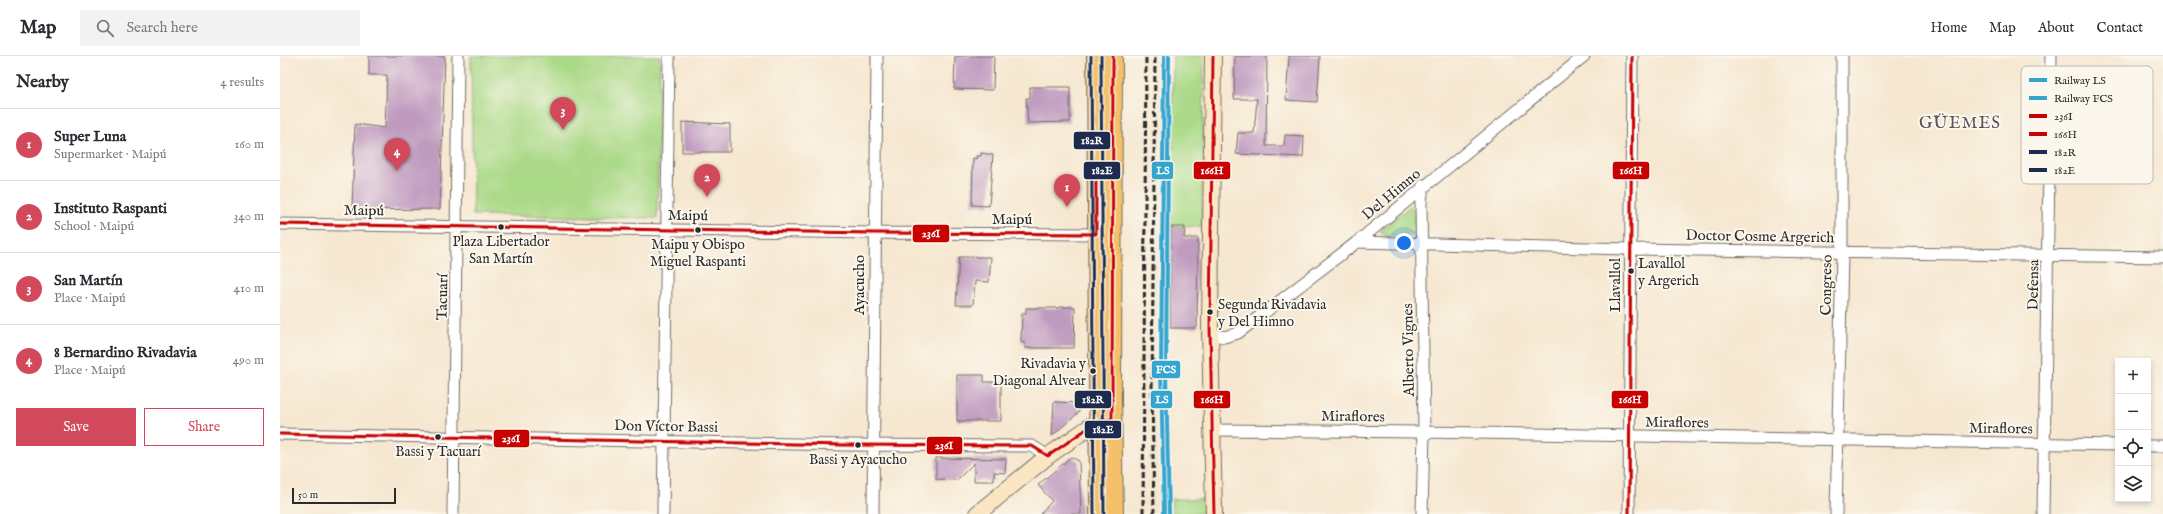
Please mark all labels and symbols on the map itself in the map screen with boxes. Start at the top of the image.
legend [2021,66,2153,184]
text: Railway LS [2054,74,2106,88]
text: Railway FCS [2054,92,2113,106]
pin: 3 [550,97,576,130]
text: 236I [2054,110,2073,124]
district label: GÜEMES [1919,113,2001,134]
text: 166H [2054,128,2077,142]
line badge: 182R [1073,131,1111,150]
text: 182R [1081,134,1104,148]
pin: 4 [384,138,410,171]
text: 182R [2054,146,2077,160]
line badge: 182E [1083,161,1121,180]
line badge: LS [1151,161,1174,180]
line badge: 166H [1193,161,1231,180]
line badge: 166H [1612,161,1650,180]
pin: 2 [694,164,720,197]
text: 182E [1091,164,1113,178]
text: LS [1155,164,1170,178]
text: 166H [1201,164,1224,178]
street label: Del Himno [1358,164,1425,224]
text: 166H [1620,164,1643,178]
text: 182E [2054,164,2076,178]
pin: 1 [1054,174,1080,207]
street label: Maipú [344,201,385,220]
street label: Maipú [668,206,709,225]
street label: Maipú [992,210,1032,229]
marker: Plaza Libertador San Martín [496,222,506,232]
line badge: 236I [912,224,950,243]
marker: Maipu y Obispo Miguel Raspanti [693,225,703,235]
street label: Doctor Cosme Argerich [1685,226,1835,247]
text: 236I [922,227,941,241]
place label: Plaza Libertador San Martín [452,233,550,268]
your location [1394,233,1414,253]
place label: Maipu y Obispo Miguel Raspanti [650,236,746,271]
street label: Ayacucho [850,255,869,316]
place label: Lavallol y Argerich [1637,255,1699,290]
street label: Congreso [1816,255,1837,315]
street label: Llavallol [1606,257,1625,312]
street label: Defensa [2024,259,2043,311]
marker: Lavallol y Argerich [1626,266,1636,276]
street label: Tacuarí [433,273,452,320]
place label: Segunda Rivadavia y Del Himno [1217,296,1327,331]
street label: Alberto Vignes [1398,303,1419,398]
marker: Segunda Rivadavia y Del Himno [1205,307,1215,317]
place label: Rivadavia y Diagonal Alvear [993,355,1086,390]
line badge: FCS [1151,360,1181,379]
text: FCS [1156,363,1177,377]
marker: Rivadavia y Diagonal Alvear [1088,366,1098,376]
line badge: 182R [1074,390,1112,409]
line badge: LS [1150,390,1173,409]
line badge: 166H [1193,390,1231,409]
line badge: 166H [1611,390,1649,409]
text: 182R [1082,393,1105,407]
text: LS [1154,393,1169,407]
text: 166H [1201,393,1224,407]
text: 166H [1619,393,1642,407]
street label: Miraflores [1321,406,1385,427]
street label: Miraflores [1645,412,1709,433]
street label: Don Víctor Bassi [614,416,718,437]
street label: Miraflores [1969,418,2033,439]
line badge: 182E [1084,420,1122,439]
text: 182E [1092,423,1114,437]
line badge: 236I [493,429,530,448]
marker: Bassi y Tacuarí [433,432,443,442]
text: 236I [502,432,521,446]
line badge: 236I [926,436,963,455]
text: 236I [935,439,954,453]
marker: Bassi y Ayacucho [853,440,863,450]
place label: Bassi y Tacuarí [395,443,482,461]
place label: Bassi y Ayacucho [809,451,907,469]
scale bar [292,486,396,505]

